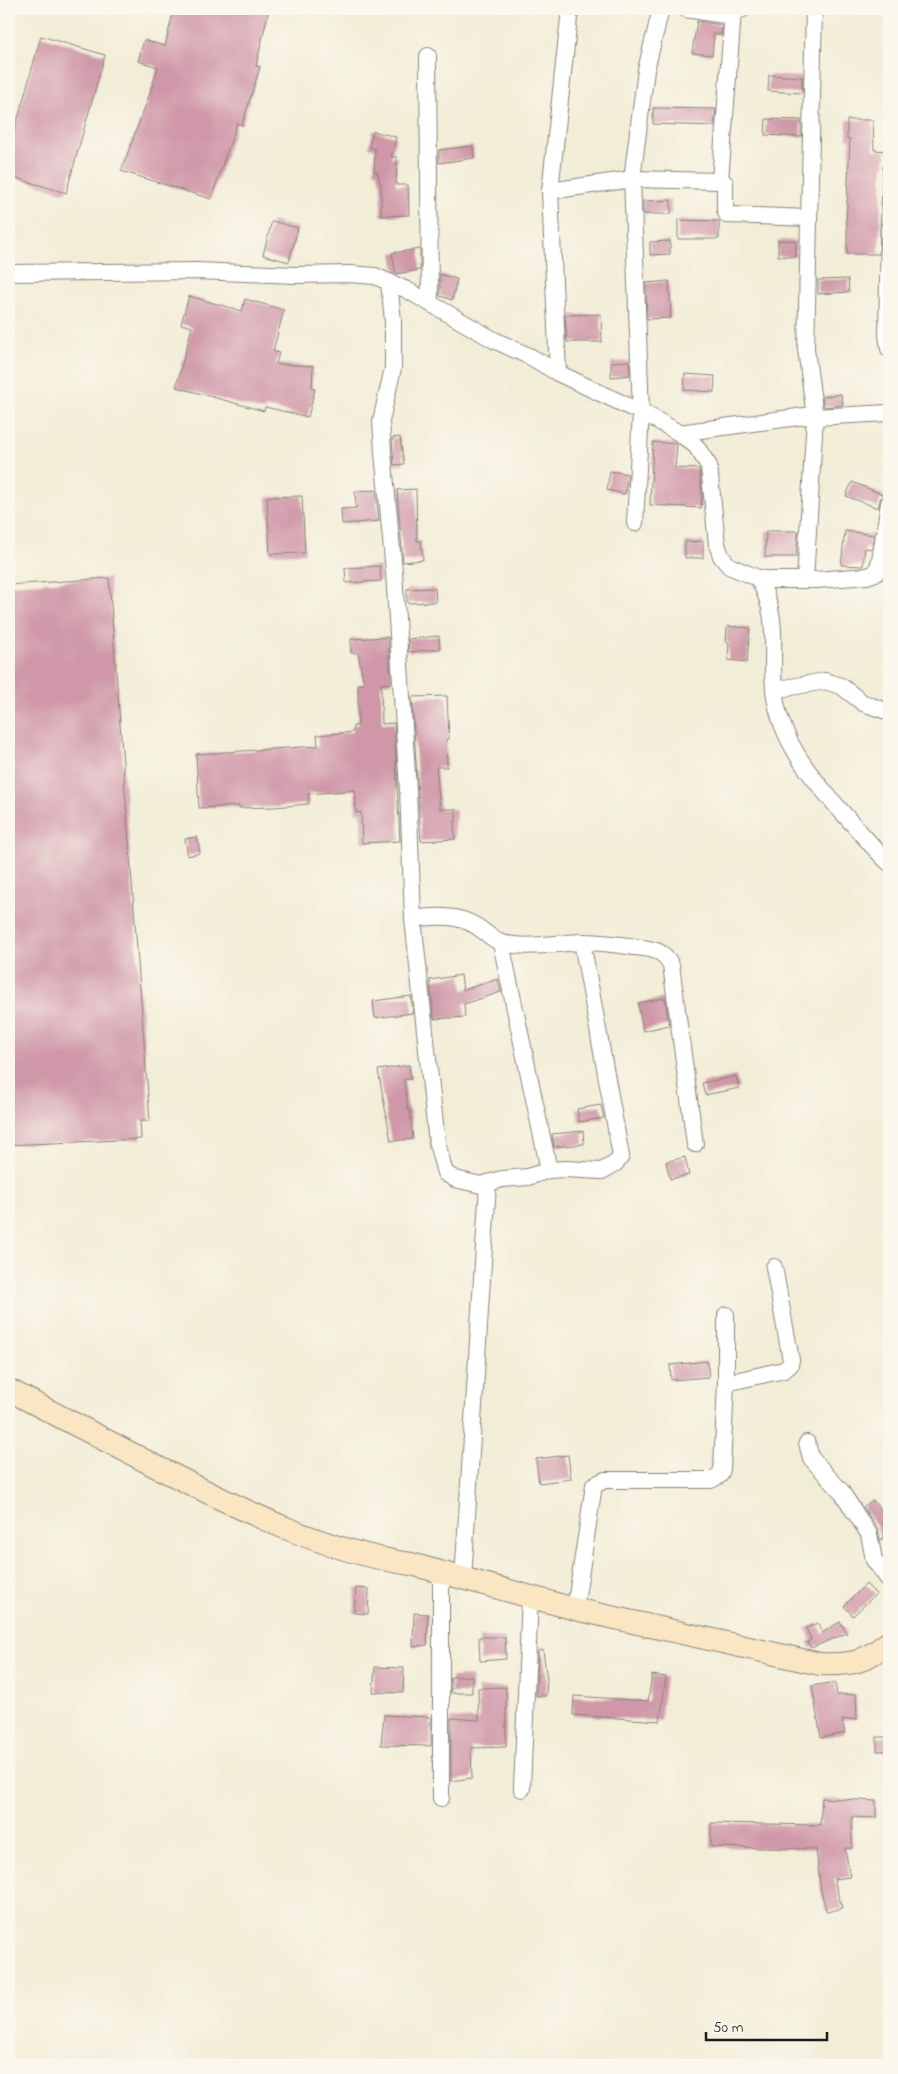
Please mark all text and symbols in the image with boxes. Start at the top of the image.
scale bar [706,2009,827,2041]
text: 50 m [713,2017,744,2039]

